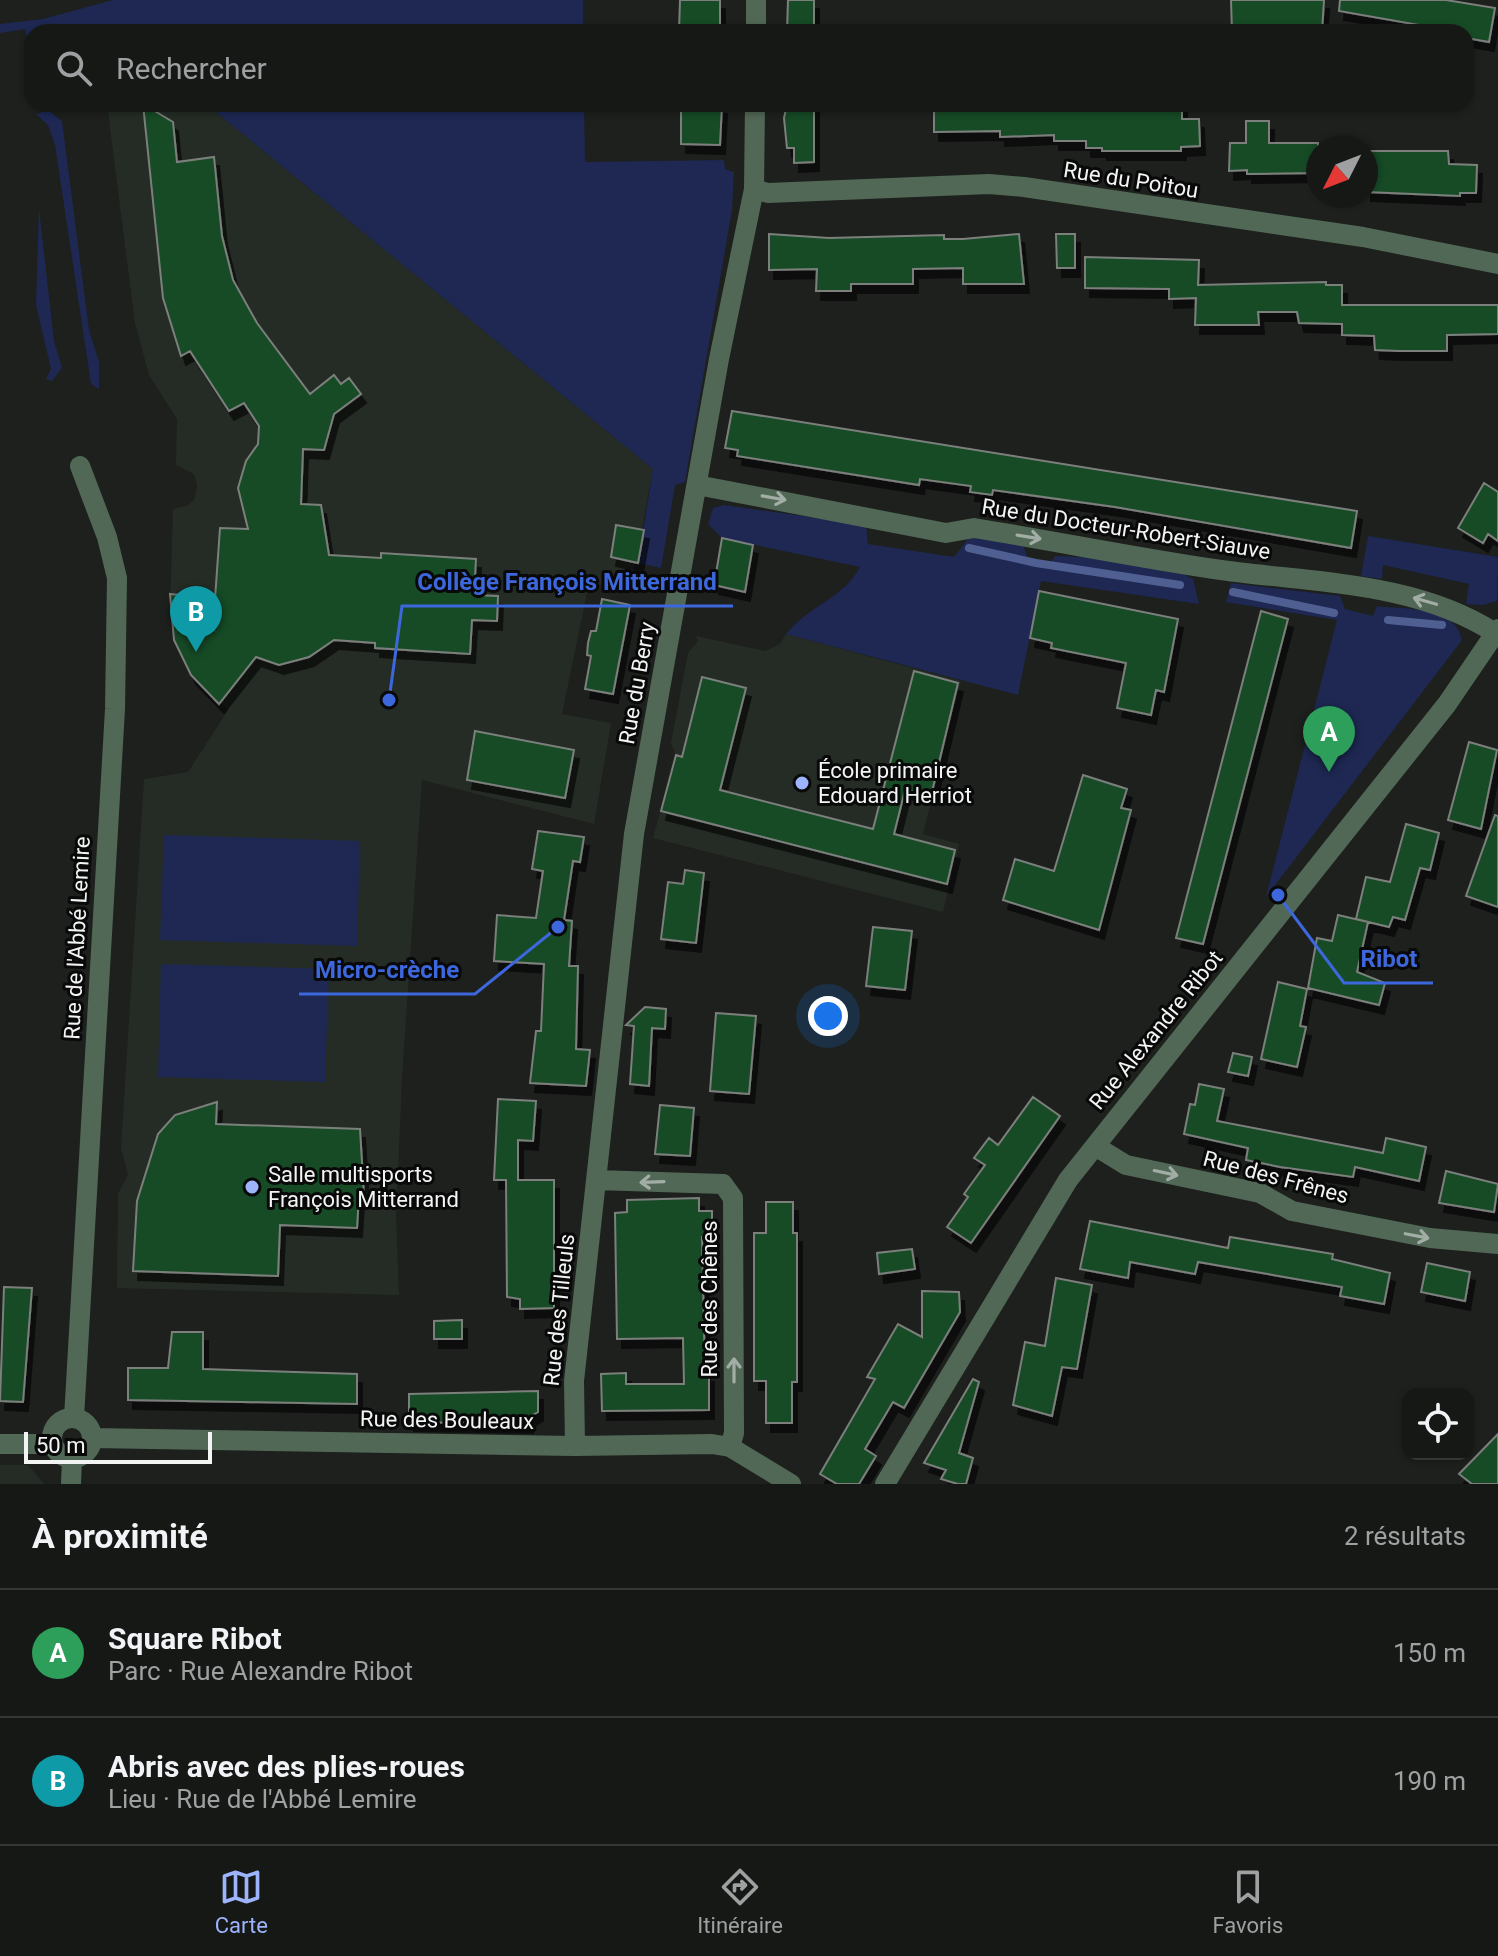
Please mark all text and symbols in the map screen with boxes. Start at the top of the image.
search box [24,24,1474,112]
icon: search [52,46,96,90]
text: Rechercher [116,51,267,86]
north arrow [1306,136,1378,208]
street label: Rue du Poitou [1062,157,1200,203]
one-way arrow [761,491,786,506]
street label: Rue du Docteur-Robert-Siauve [980,494,1272,564]
one-way arrow [1016,530,1041,545]
callout: Collège François Mitterrand [402,558,733,606]
text: Collège François Mitterrand [417,568,717,596]
pin: B [170,586,222,652]
one-way arrow [1412,593,1438,608]
street label: Rue du Berry [614,619,660,746]
pin: A [1303,706,1355,772]
place label: École primaire Edouard Herriot [818,758,972,808]
marker: École primaire Edouard Herriot [793,774,811,792]
street label: Rue de l'Abbé Lemire [59,836,95,1040]
callout: Ribot [1344,935,1433,983]
text: Ribot [1361,945,1417,973]
callout: Micro-crèche [299,946,475,994]
street label: Rue Alexandre Ribot [1084,946,1228,1114]
text: Micro-crèche [315,956,459,984]
your location [808,996,848,1036]
street label: Rue des Frênes [1200,1146,1352,1208]
place label: Salle multisports François Mitterrand [268,1162,459,1212]
one-way arrow [1153,1166,1179,1181]
one-way arrow [639,1175,666,1190]
marker: Salle multisports François Mitterrand [243,1178,261,1196]
street label: Rue des Chênes [697,1221,722,1377]
one-way arrow [1404,1229,1429,1244]
street label: Rue des Tilleuls [539,1233,579,1387]
one-way arrow [726,1357,742,1384]
map controls [1402,1388,1474,1460]
button: locate [1402,1388,1474,1460]
street label: Rue des Bouleaux [360,1406,534,1434]
scale bar [24,1428,212,1464]
text: 50 m [36,1433,85,1458]
text: À proximité [32,1516,208,1556]
text: 2 résultats [1344,1521,1466,1551]
text: Square Ribot [108,1621,282,1656]
text: A [49,1638,67,1668]
text: 150 m [1393,1638,1466,1668]
text: Parc · Rue Alexandre Ribot [108,1656,413,1686]
text: Abris avec des plies-roues [108,1749,465,1784]
text: B [50,1766,66,1796]
text: 190 m [1393,1766,1466,1796]
text: Lieu · Rue de l'Abbé Lemire [108,1784,417,1814]
tab: Carte [215,1865,268,1938]
tab: Itinéraire [697,1865,783,1938]
tab: Favoris [1212,1865,1283,1938]

